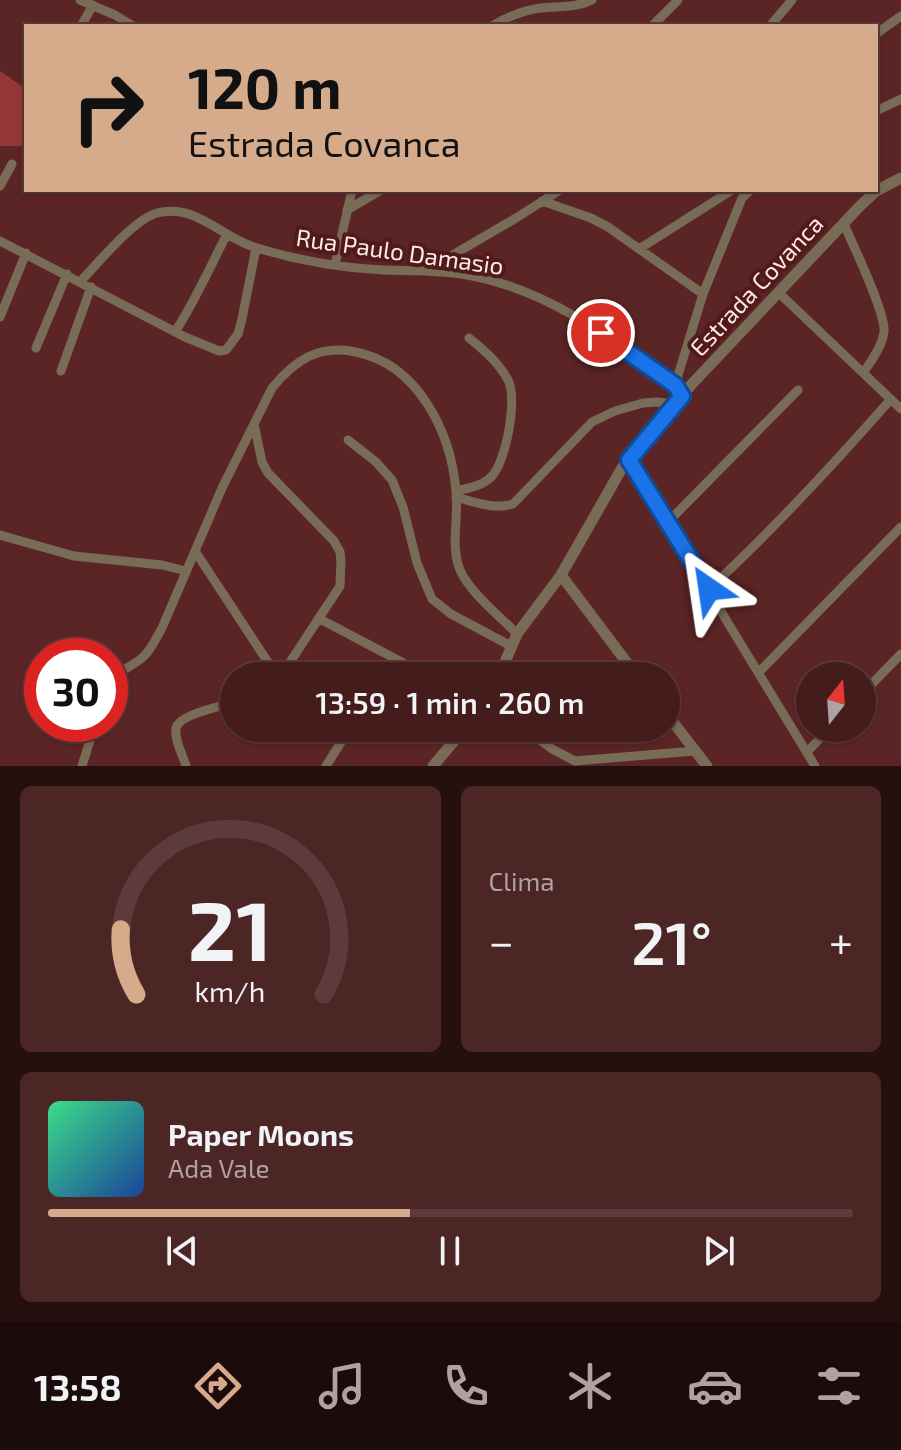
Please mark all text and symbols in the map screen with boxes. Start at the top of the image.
text: 120 m [188,53,342,120]
icon: right [56,56,160,160]
text: Estrada Covanca [188,121,460,164]
street label: Estrada Covanca [683,209,829,361]
street label: Rua Paulo Damasio [294,222,506,280]
pin [567,299,635,367]
icon: arrive [579,311,623,355]
position arrow [667,547,751,631]
speed limit sign: 30 [24,638,128,742]
north arrow [796,662,876,742]
map controls [796,662,876,742]
text: 13:59 · 1 min · 260 m [316,684,584,720]
text: Clima [489,865,555,896]
text: 21 [188,878,272,978]
text: 21° [631,905,712,977]
text: − [489,914,514,967]
text: + [829,914,853,967]
text: km/h [195,973,266,1008]
text: Paper Moons [168,1116,354,1152]
text: Ada Vale [168,1152,270,1183]
icon: previous [160,1229,204,1273]
icon: pause [428,1229,472,1273]
icon: next [697,1229,741,1273]
icon: directions [190,1358,246,1414]
icon: music [314,1358,370,1414]
icon: phone [438,1358,494,1414]
icon: climate [562,1358,618,1414]
icon: car [687,1358,743,1414]
icon: filters [811,1358,867,1414]
text: 13:58 [34,1365,122,1408]

